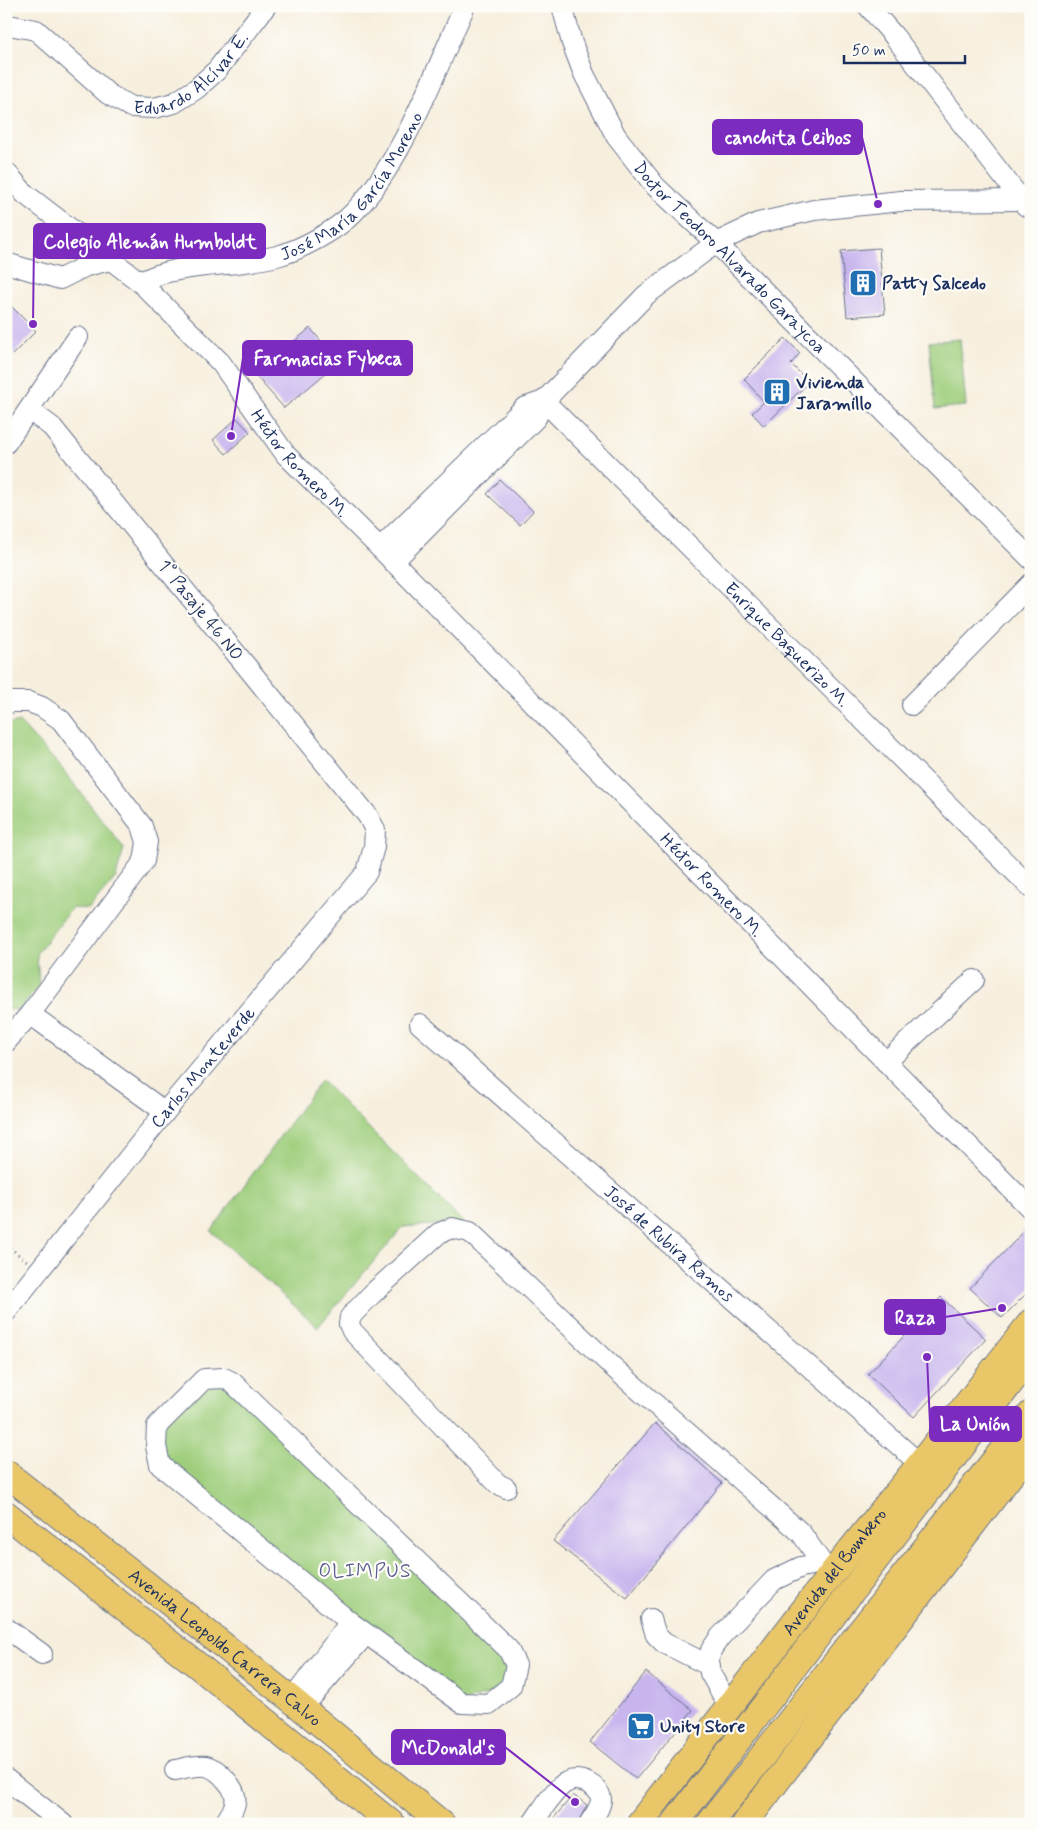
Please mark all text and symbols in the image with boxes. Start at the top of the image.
street label: Eduardo Alcívar E. [133,28,255,121]
scale bar [844,32,966,64]
text: 50 m [852,41,886,61]
street label: José María García Moreno [277,108,429,267]
callout: canchita Ceibos [713,120,862,154]
text: canchita Ceibos [725,126,852,151]
street label: Doctor Teodoro Alvarado Garaycoa [627,157,831,359]
callout: Colegio Alemán Humboldt [34,224,265,258]
text: Colegio Alemán Humboldt [43,230,258,258]
building icon: Patty Salcedo [848,268,878,298]
place label: Patty Salcedo [882,272,986,296]
callout: Farmacias Fybeca [243,341,412,375]
text: Farmacias Fybeca [254,347,402,373]
place label: Vivienda Jaramillo [796,371,872,416]
building icon: Vivienda Jaramillo [762,377,792,407]
street label: Héctor Romero M. [244,405,353,523]
street label: 1° Pasaje 46 NO [152,555,248,666]
street label: Enrique Baquerizo M. [719,577,854,713]
street label: Héctor Romero M. [654,828,768,943]
street label: Carlos Monteverde [146,1002,261,1134]
street label: José de Rubira Ramos [598,1180,739,1308]
callout: Raza [885,1300,945,1334]
text: Raza [895,1306,935,1331]
callout: La Unión [930,1407,1021,1441]
text: La Unión [940,1412,1011,1437]
street label: Avenida del Bombero [777,1504,893,1641]
district label: OLIMPUS [318,1559,412,1584]
street label: Avenida Leopoldo Carrera Calvo [123,1564,326,1732]
supermarket icon: Unity Store [626,1711,656,1741]
place label: Unity Store [660,1715,745,1739]
callout: McDonald's [392,1730,505,1764]
text: McDonald's [401,1736,495,1761]

